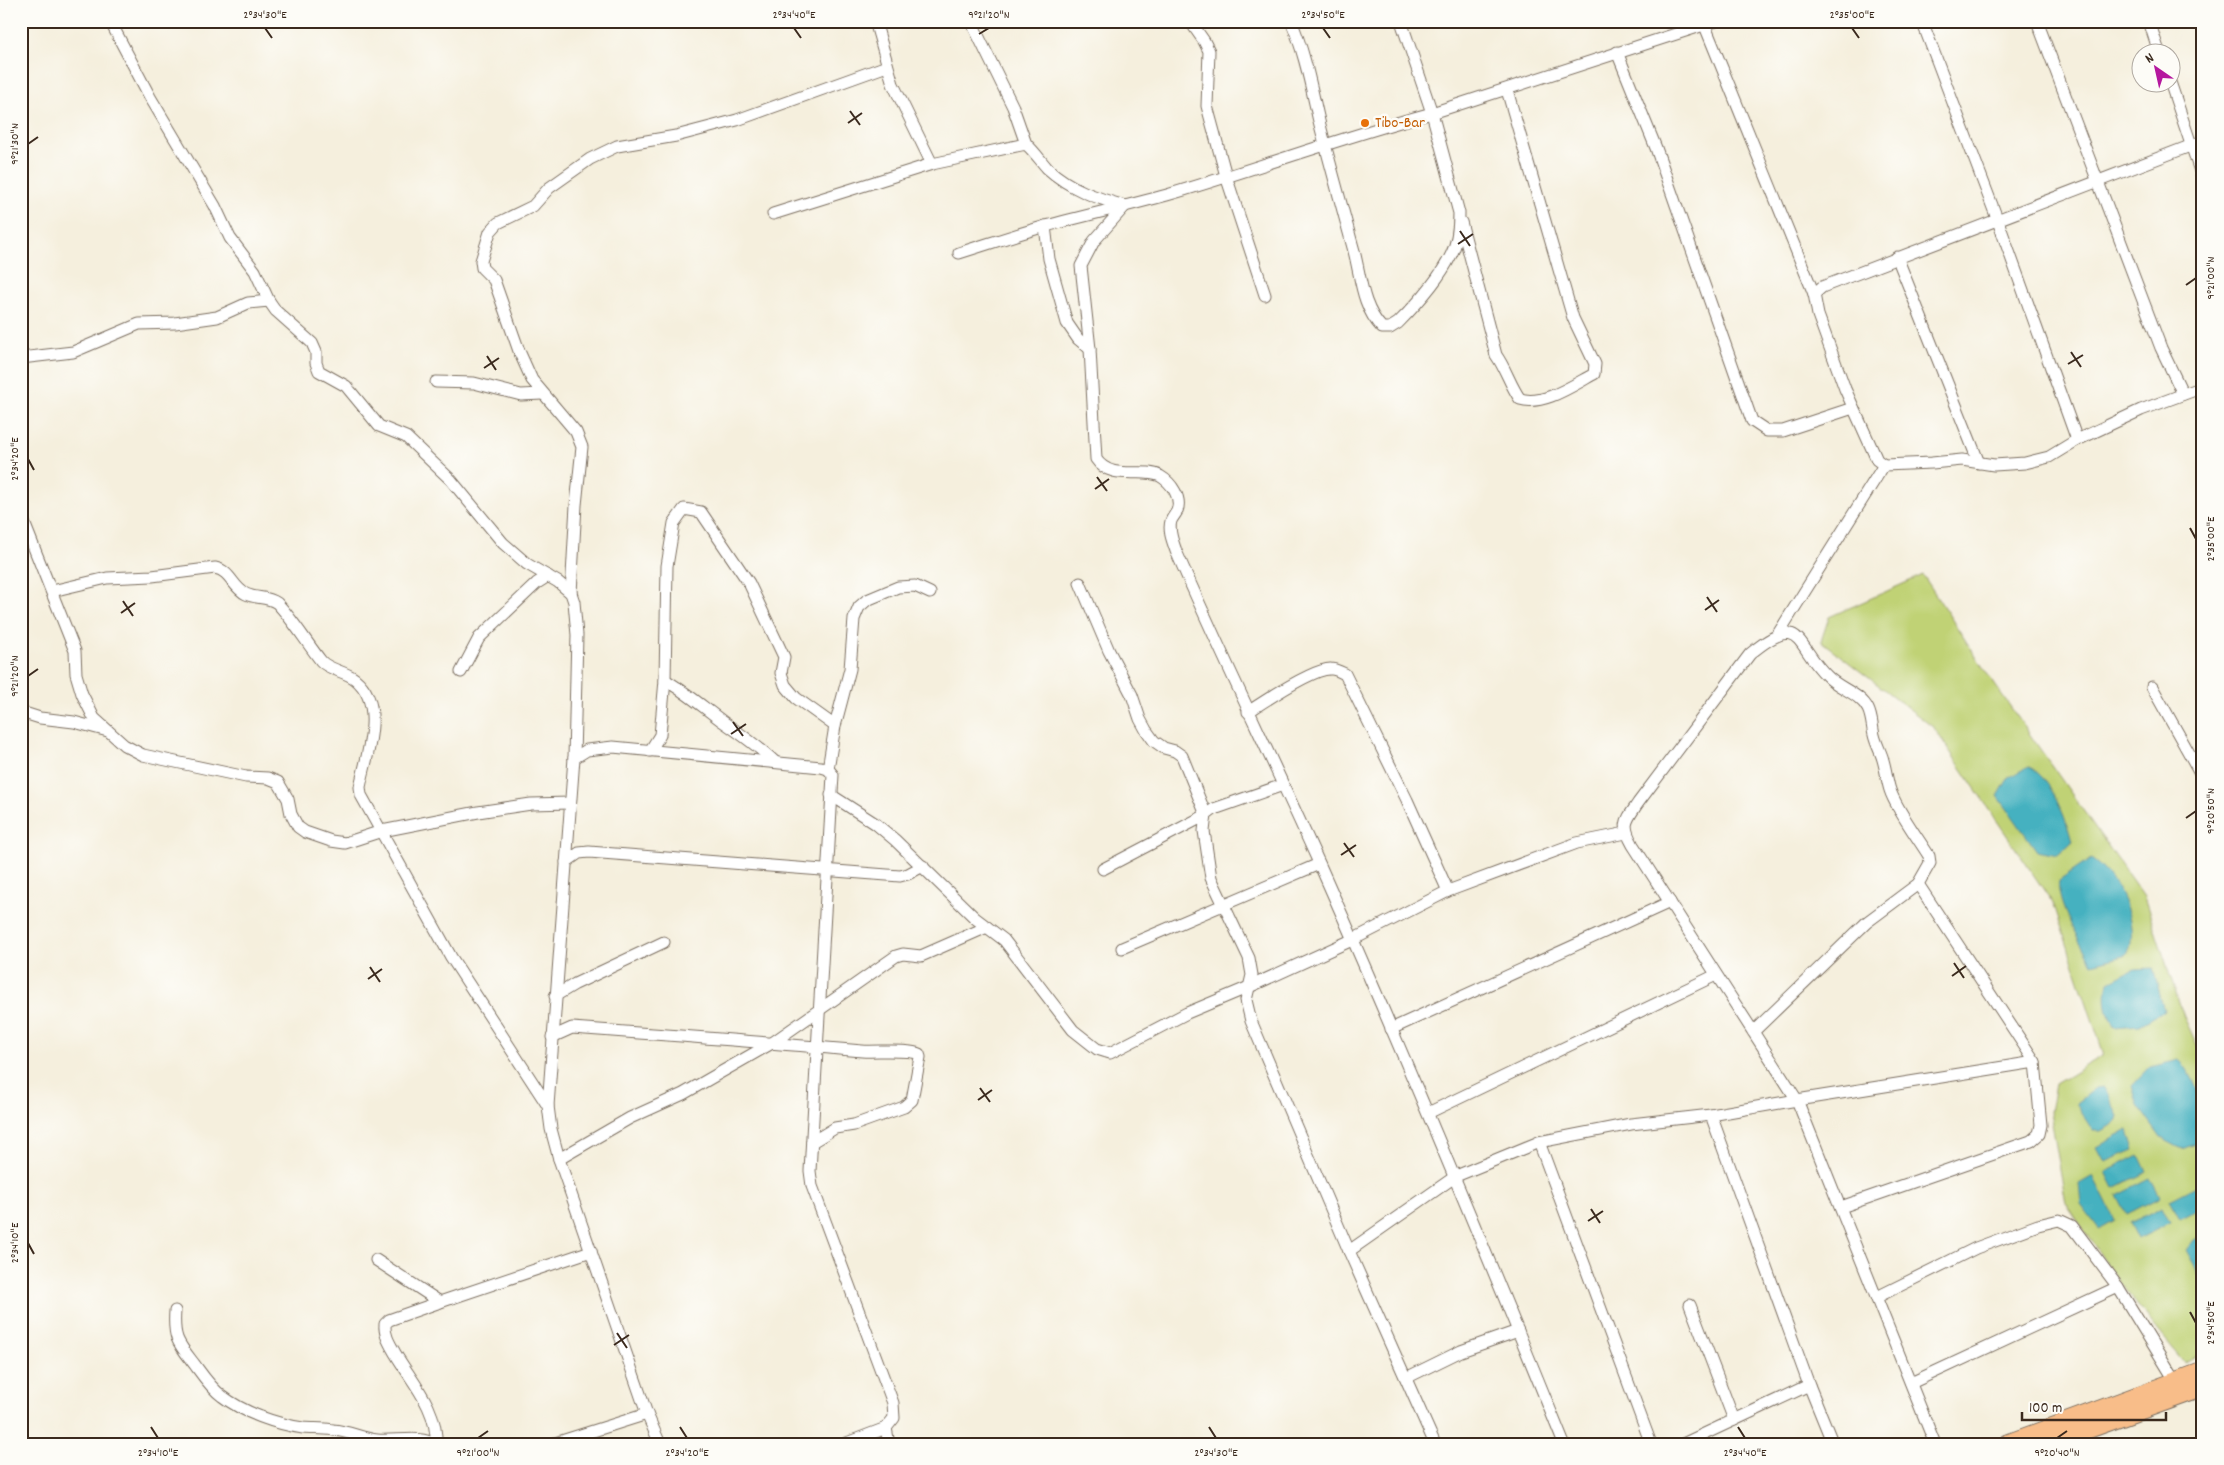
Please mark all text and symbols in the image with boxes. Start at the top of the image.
text: 2°34'30"E [243,7,287,24]
text: 2°34'40"E [772,7,816,24]
text: 9°21'20"N [968,7,1010,24]
text: 2°34'50"E [1301,7,1345,24]
text: 2°35'00"E [1829,7,1875,24]
north arrow [2132,42,2182,92]
text: N [2141,49,2158,69]
place label: Tibo-Bar [1375,112,1425,135]
marker: Tibo-Bar [1359,117,1371,129]
text: 9°21'30"N [7,123,24,165]
text: 9°21'00"N [2203,257,2220,299]
text: 2°34'20"E [7,437,24,481]
text: 2°35'00"E [2203,516,2220,562]
text: 9°21'20"N [7,655,24,697]
text: 9°20'50"N [2203,788,2220,834]
text: 2°34'10"E [7,1222,24,1263]
text: 2°34'50"E [2203,1301,2220,1345]
scale bar [2022,1390,2165,1422]
text: 100 m [2029,1398,2062,1420]
text: 2°34'10"E [138,1445,179,1462]
text: 9°21'00"N [457,1445,499,1462]
text: 2°34'20"E [665,1445,709,1462]
text: 2°34'30"E [1194,1445,1238,1462]
text: 2°34'40"E [1723,1445,1767,1462]
text: 9°20'40"N [2034,1445,2080,1462]

